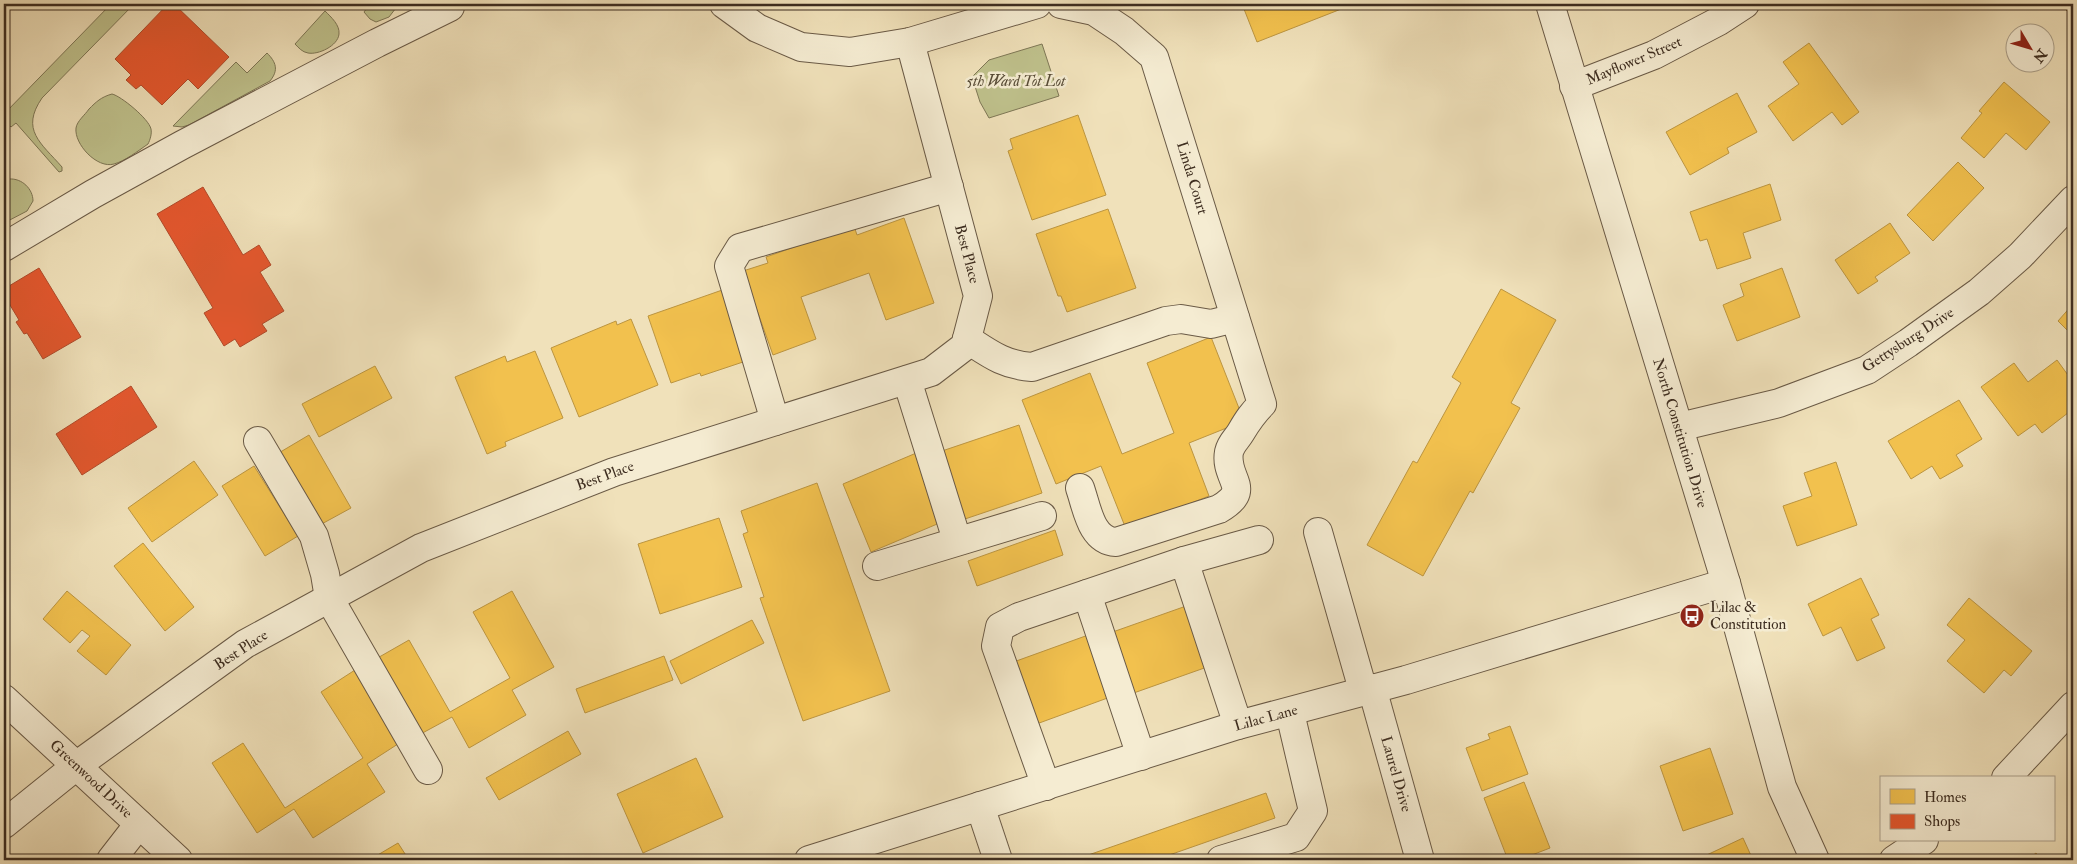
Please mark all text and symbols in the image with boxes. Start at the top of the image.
north arrow [2004,22,2054,72]
street label: Mayflower Street [1583,32,1685,90]
text: N [2029,45,2051,66]
park label: 5th Ward Tot Lot [967,72,1066,91]
street label: Linda Court [1172,139,1212,217]
street label: Best Place [950,222,984,286]
street label: Gettysburg Drive [1858,303,1958,377]
street label: North Constitution Drive [1648,356,1712,510]
street label: Best Place [573,457,637,495]
place label: Lilac & Constitution [1710,598,1786,634]
bus stop icon: Lilac & Constitution [1679,603,1705,629]
street label: Best Place [211,626,271,674]
street label: Lilac Lane [1232,700,1300,736]
street label: Laurel Drive [1376,734,1416,814]
street label: Greenwood Drive [45,736,137,822]
legend [1880,776,2054,842]
text: Homes [1924,788,1966,807]
text: Shops [1924,812,1960,832]

